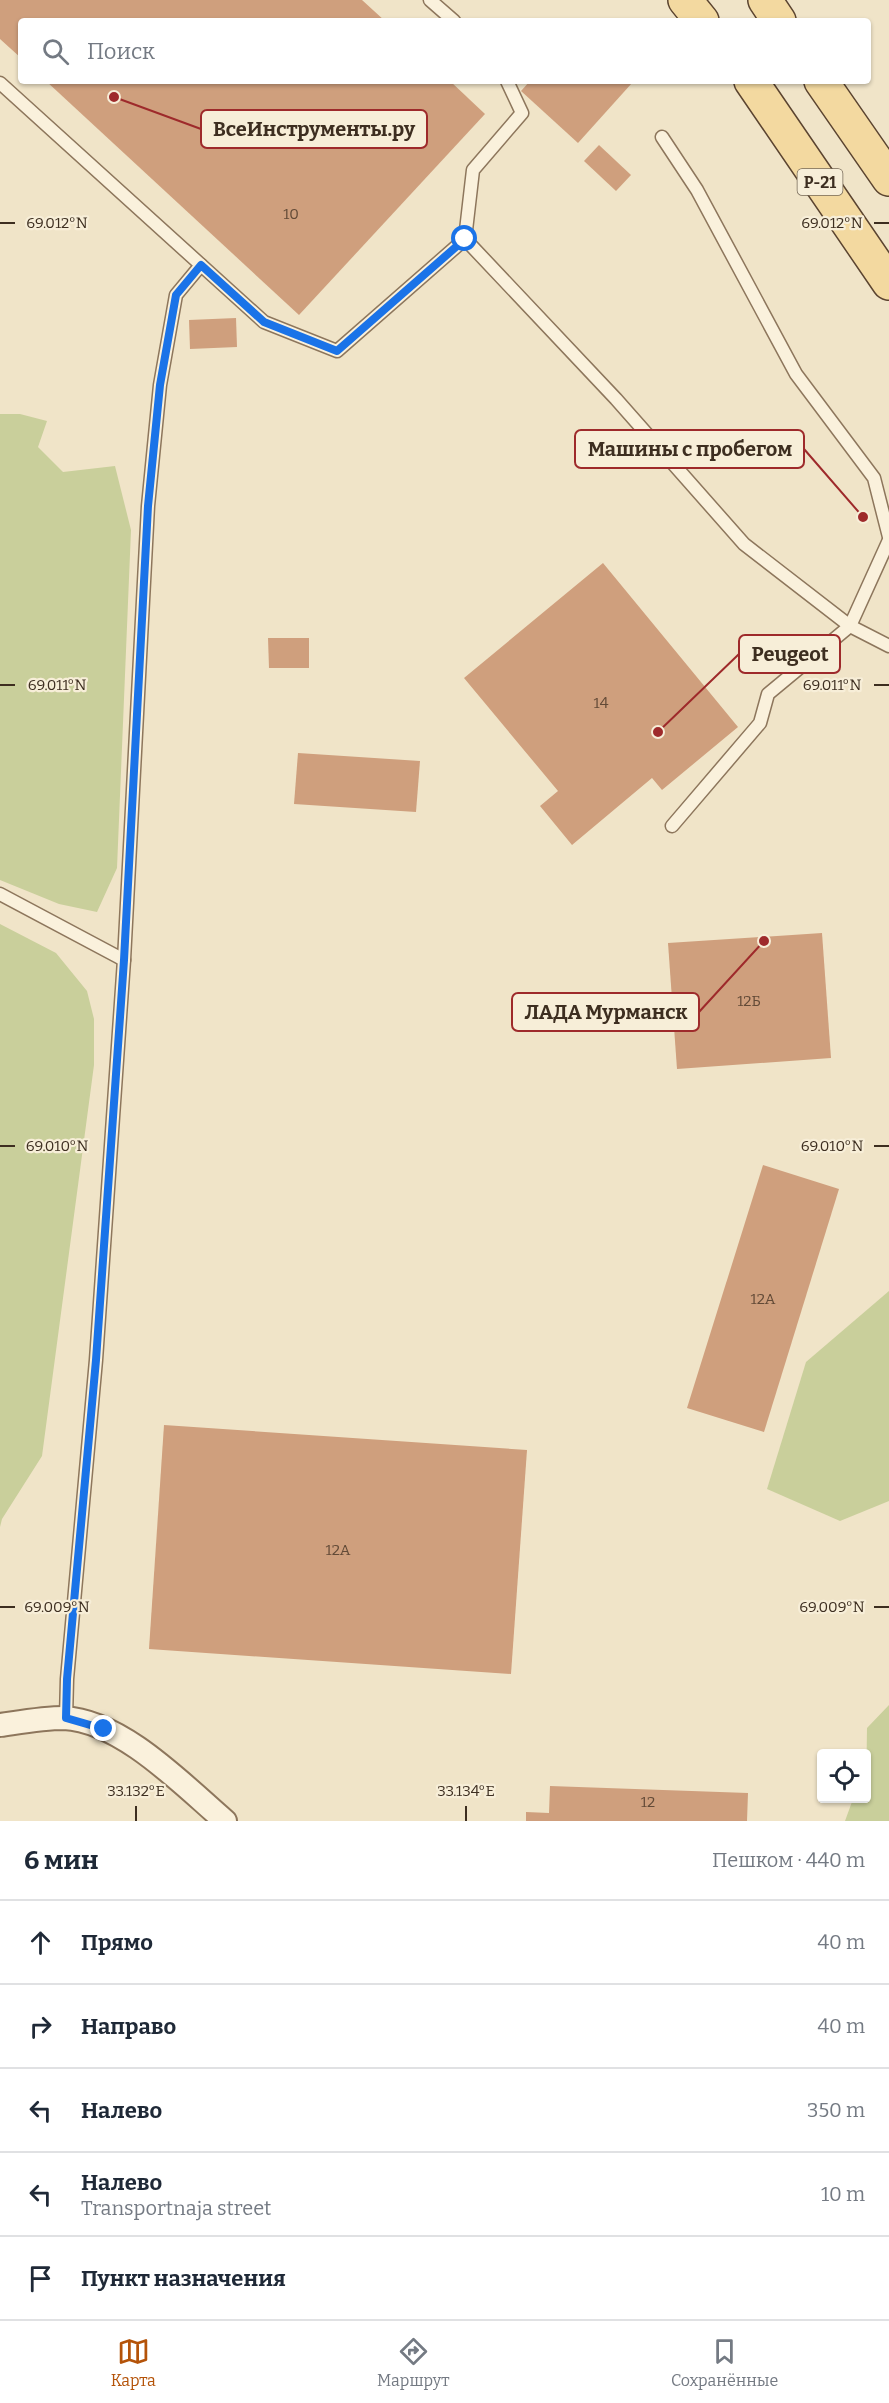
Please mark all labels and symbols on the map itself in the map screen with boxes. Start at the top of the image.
callout: ВсеИнструменты.ру [201,110,427,148]
text: ВсеИнструменты.ру [213,117,416,141]
road number: Р-21 [798,169,842,195]
house number: 10 [283,205,299,223]
text: 69.012°N [26,214,88,232]
text: 69.012°N [801,214,863,232]
route start [451,225,477,251]
callout: Машины с пробегом [575,430,804,468]
text: Машины с пробегом [588,437,792,461]
callout: Peugeot [739,635,840,673]
text: Peugeot [751,642,829,666]
text: 69.011°N [28,676,86,694]
text: 69.011°N [803,676,861,694]
house number: 14 [594,694,609,712]
house number: 12Б [737,992,761,1010]
callout: ЛАДА Мурманск [512,993,699,1031]
text: ЛАДА Мурманск [524,1000,688,1024]
text: 69.010°N [26,1137,88,1155]
text: 69.010°N [801,1137,863,1155]
house number: 12А [751,1290,776,1308]
house number: 12А [326,1541,351,1559]
text: 69.009°N [24,1598,90,1616]
text: 69.009°N [799,1598,865,1616]
route end [90,1715,116,1741]
text: 33.132°E [107,1782,165,1800]
text: 33.134°E [437,1782,495,1800]
house number: 12 [641,1793,655,1811]

